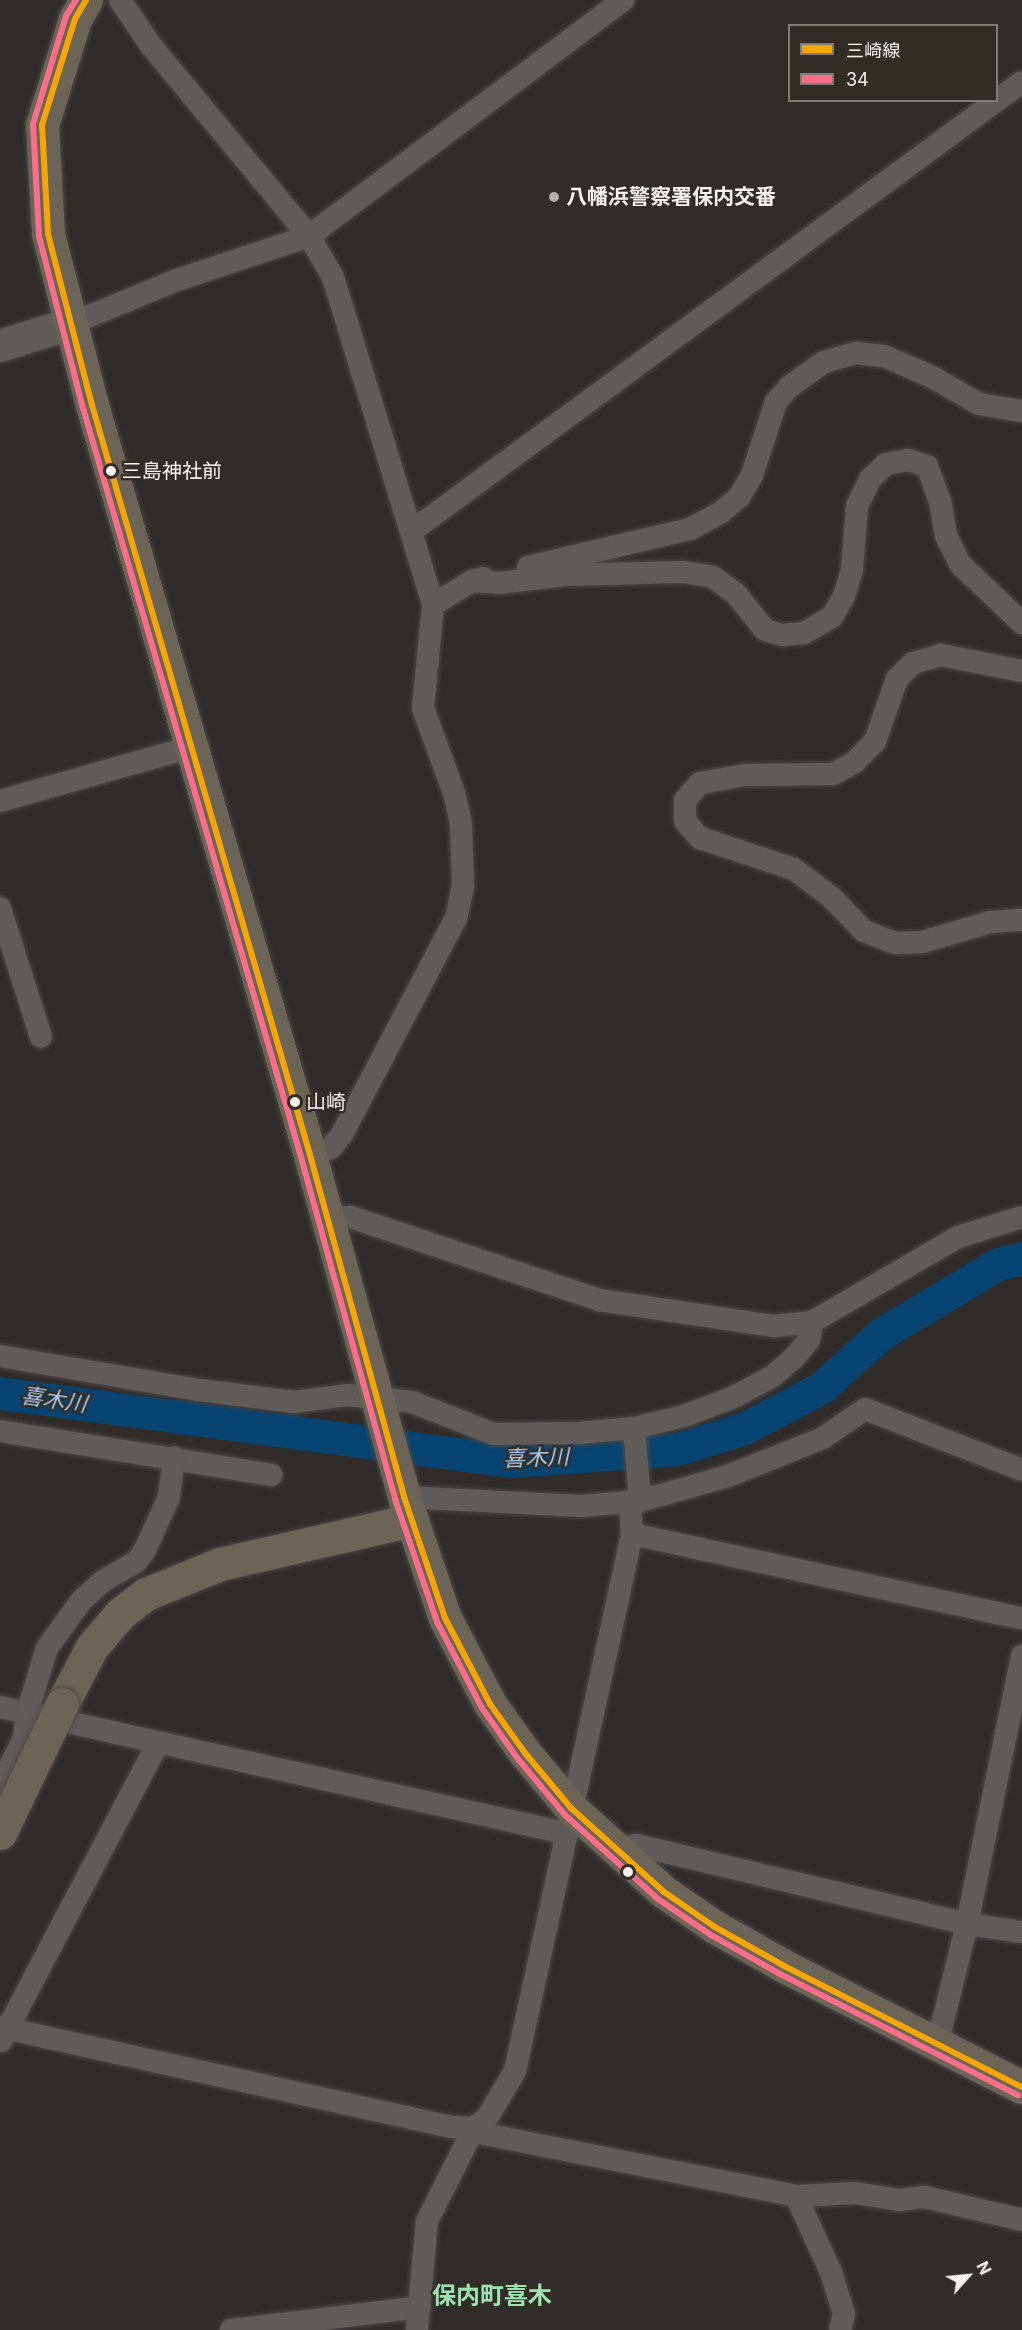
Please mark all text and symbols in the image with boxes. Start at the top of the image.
legend [788,24,998,102]
text: 三崎線 [846,40,900,61]
text: 34 [846,69,869,90]
place label: 八幡浜警察署保内交番 [566,184,776,210]
marker: 八幡浜警察署保内交番 [547,190,561,204]
place label: 三島神社前 [122,459,222,483]
marker: 三島神社前 [105,465,117,477]
place label: 山崎 [306,1090,346,1114]
marker: 山崎 [289,1096,301,1108]
water label: 喜木川 [19,1382,89,1418]
water label: 喜木川 [503,1444,569,1472]
unlabelled marker [622,1866,634,1878]
north arrow [938,2246,998,2306]
text: N [972,2258,996,2278]
district label: 保内町喜木 [432,2282,552,2310]

